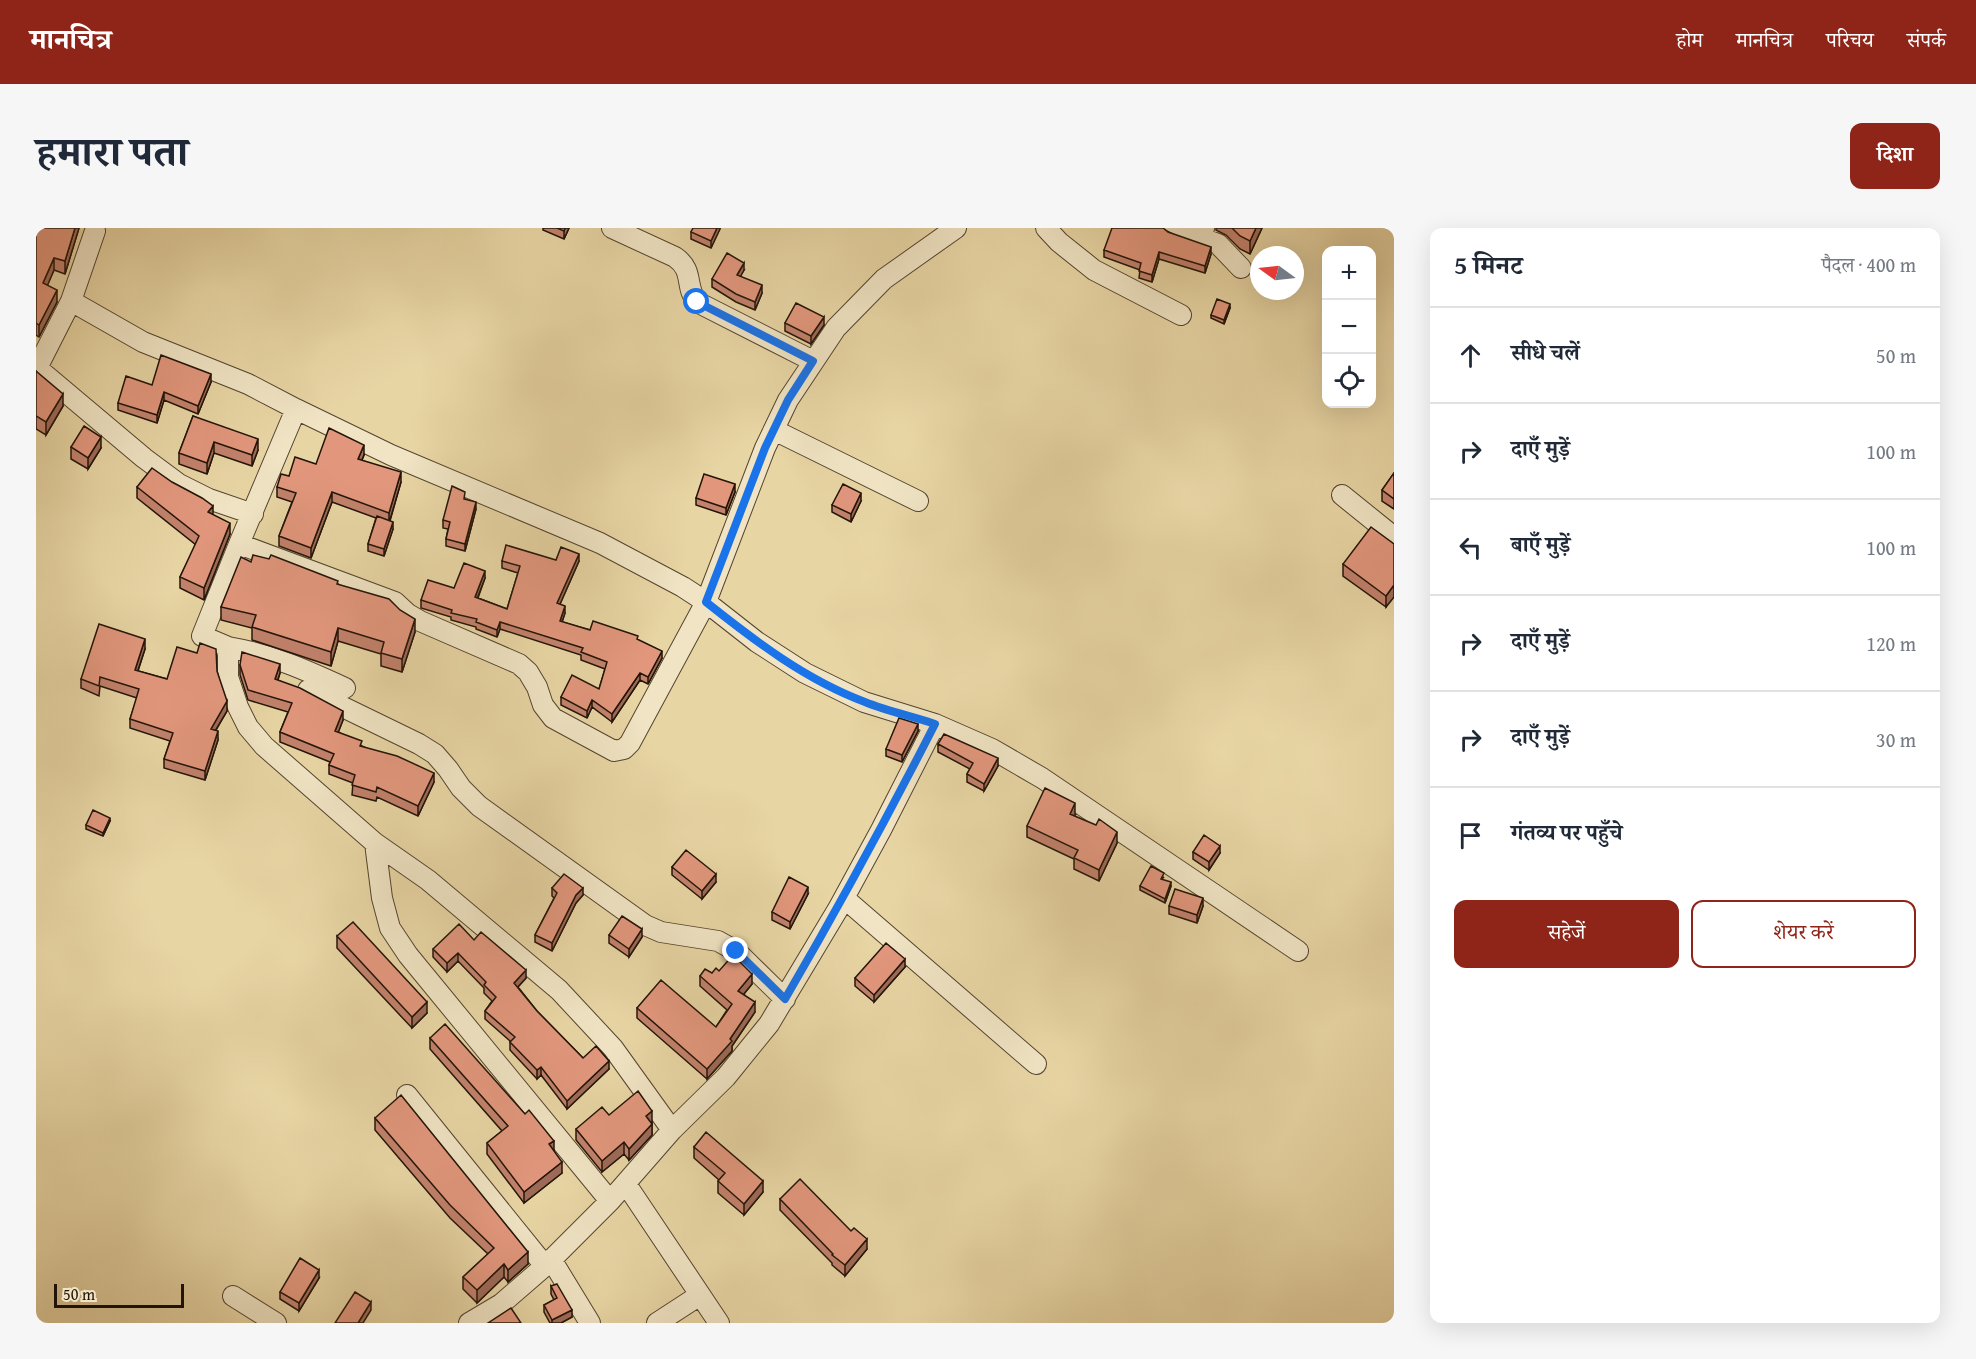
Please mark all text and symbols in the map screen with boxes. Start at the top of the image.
text: मानचित्र [30,18,112,59]
text: होम [1676,24,1703,55]
text: मानचित्र [1736,24,1793,55]
text: परिचय [1826,24,1874,55]
text: संपर्क [1907,24,1946,55]
text: हमारा पता [36,120,188,181]
button: दिशा [1850,123,1940,189]
text: 5 मिनट [1454,245,1522,284]
north arrow [1250,246,1304,300]
map controls [1322,246,1376,408]
button: + [1322,246,1376,300]
text: पैदल · 400 m [1822,250,1916,279]
route start [683,288,709,314]
button: − [1322,300,1376,354]
text: सीधे चलें [1511,336,1580,368]
icon: ahead [1454,339,1487,372]
text: 50 m [1876,341,1916,370]
button: locate [1322,354,1376,408]
text: दाएँ मुड़ें [1511,432,1570,464]
icon: right [1454,435,1487,468]
text: 100 m [1866,437,1916,466]
text: बाएँ मुड़ें [1511,528,1570,560]
icon: left [1454,531,1487,564]
text: 100 m [1866,533,1916,562]
text: दाएँ मुड़ें [1511,624,1570,656]
icon: right [1454,627,1487,660]
text: 120 m [1866,629,1916,658]
text: दाएँ मुड़ें [1511,720,1570,752]
icon: right [1454,723,1487,756]
text: 30 m [1876,725,1916,754]
text: गंतव्य पर पहुँचे [1511,816,1622,848]
icon: arrive [1454,819,1487,852]
button: सहेजें [1454,900,1679,968]
button: शेयर करें [1691,900,1916,968]
route end [722,937,748,963]
scale bar [54,1281,184,1308]
text: 50 m [63,1282,95,1306]

